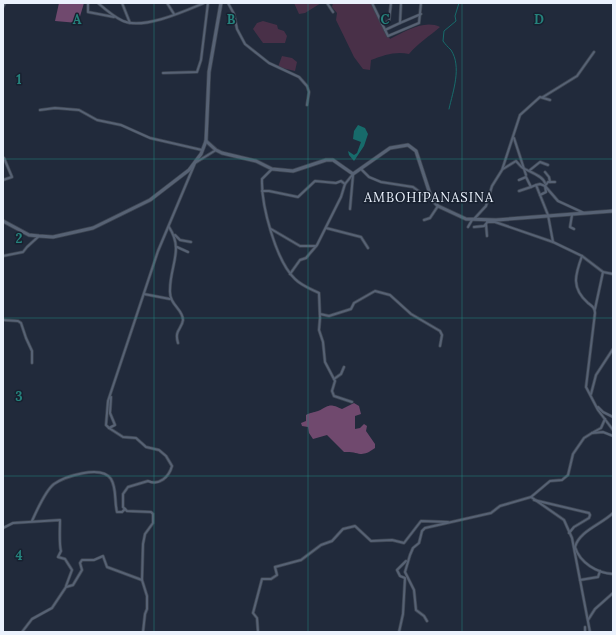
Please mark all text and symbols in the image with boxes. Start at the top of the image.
text: A [73,11,82,28]
text: B [227,11,236,28]
text: C [381,11,390,28]
text: D [534,11,544,28]
text: 1 [16,71,22,88]
district label: AMBOHIPANASINA [363,189,494,206]
text: 2 [16,230,23,247]
text: 3 [15,388,23,405]
text: 4 [15,547,23,564]

